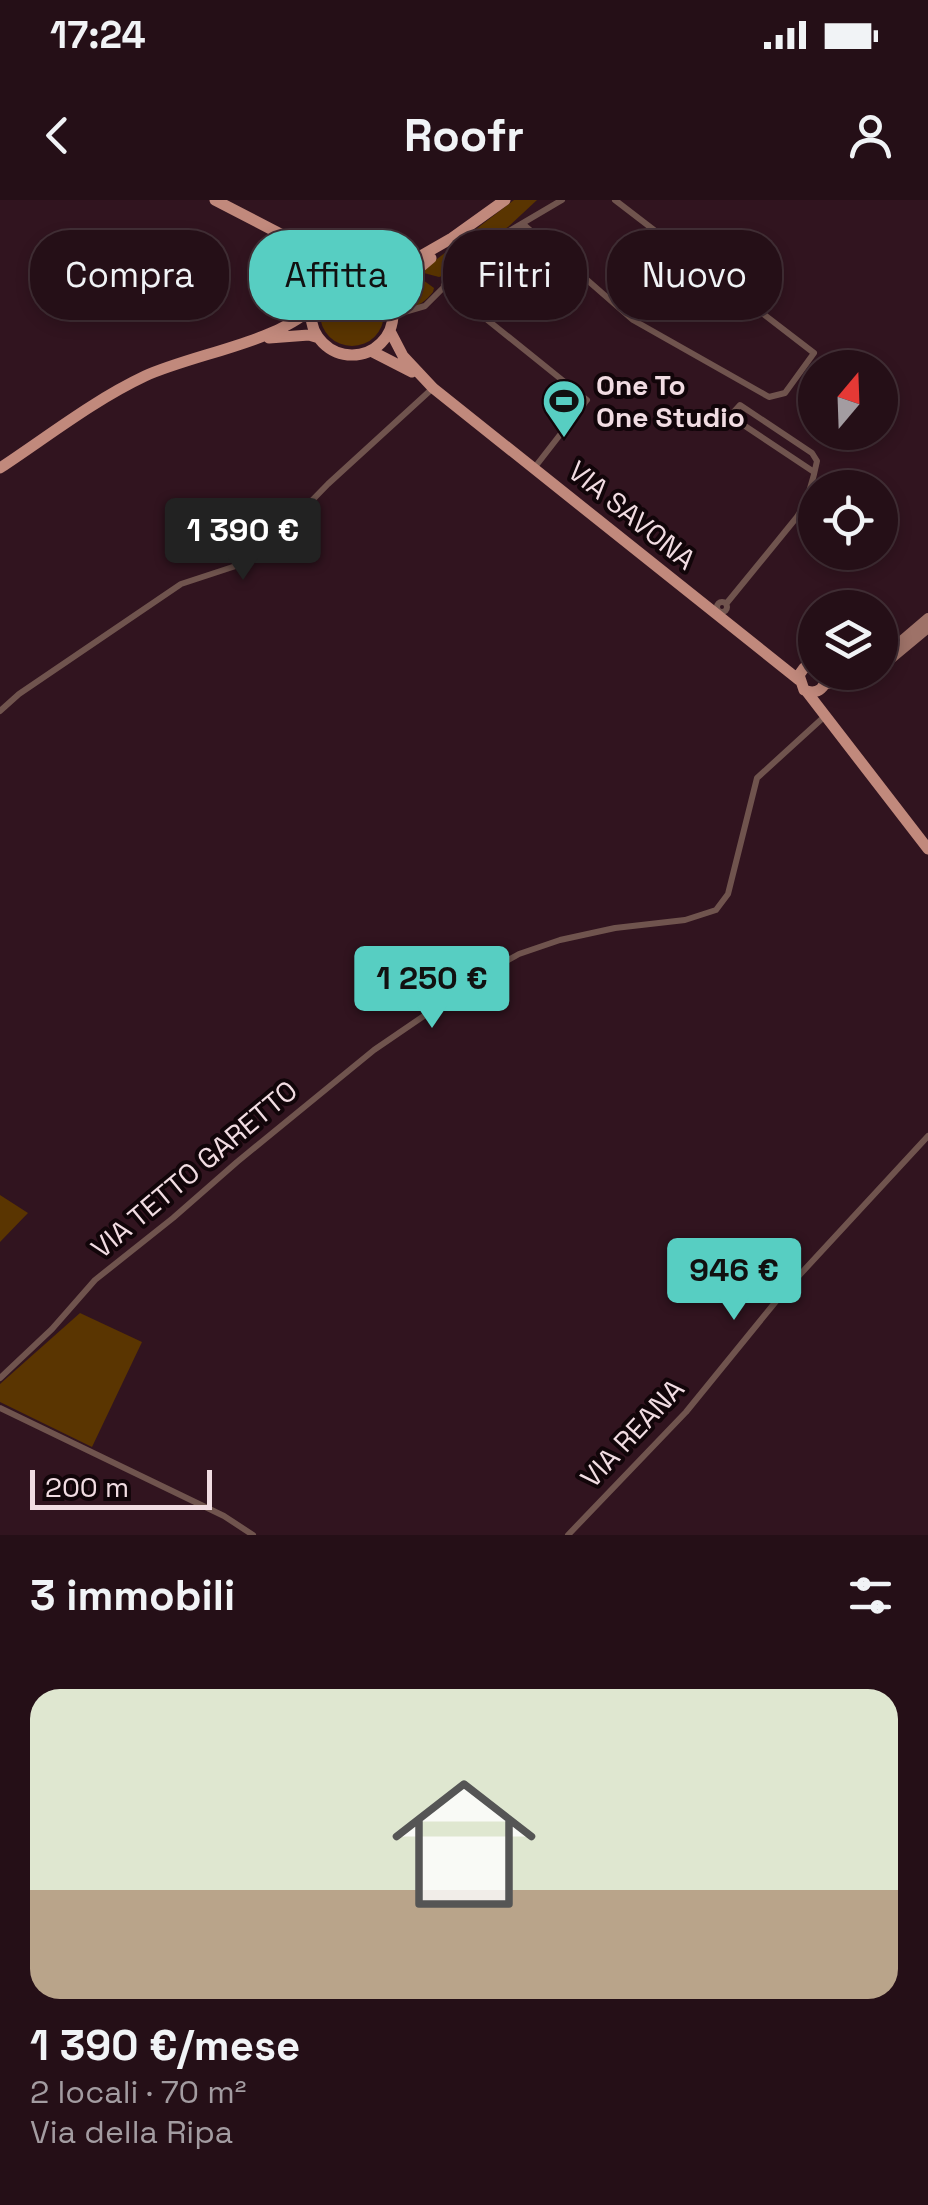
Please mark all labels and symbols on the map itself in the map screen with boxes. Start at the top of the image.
north arrow [798,350,898,450]
place label: One To One Studio [596,367,745,435]
sports icon: One To One Studio [541,378,587,439]
street label: VIA SAVONA [561,453,703,577]
pin: 1 390 € [151,498,335,583]
pin: 1 250 € [340,946,524,1031]
street label: VIA TETTO GARETTO [83,1072,305,1266]
pin: 946 € [664,1238,804,1323]
street label: VIA REANA [572,1371,692,1495]
scale bar [30,1465,212,1510]

